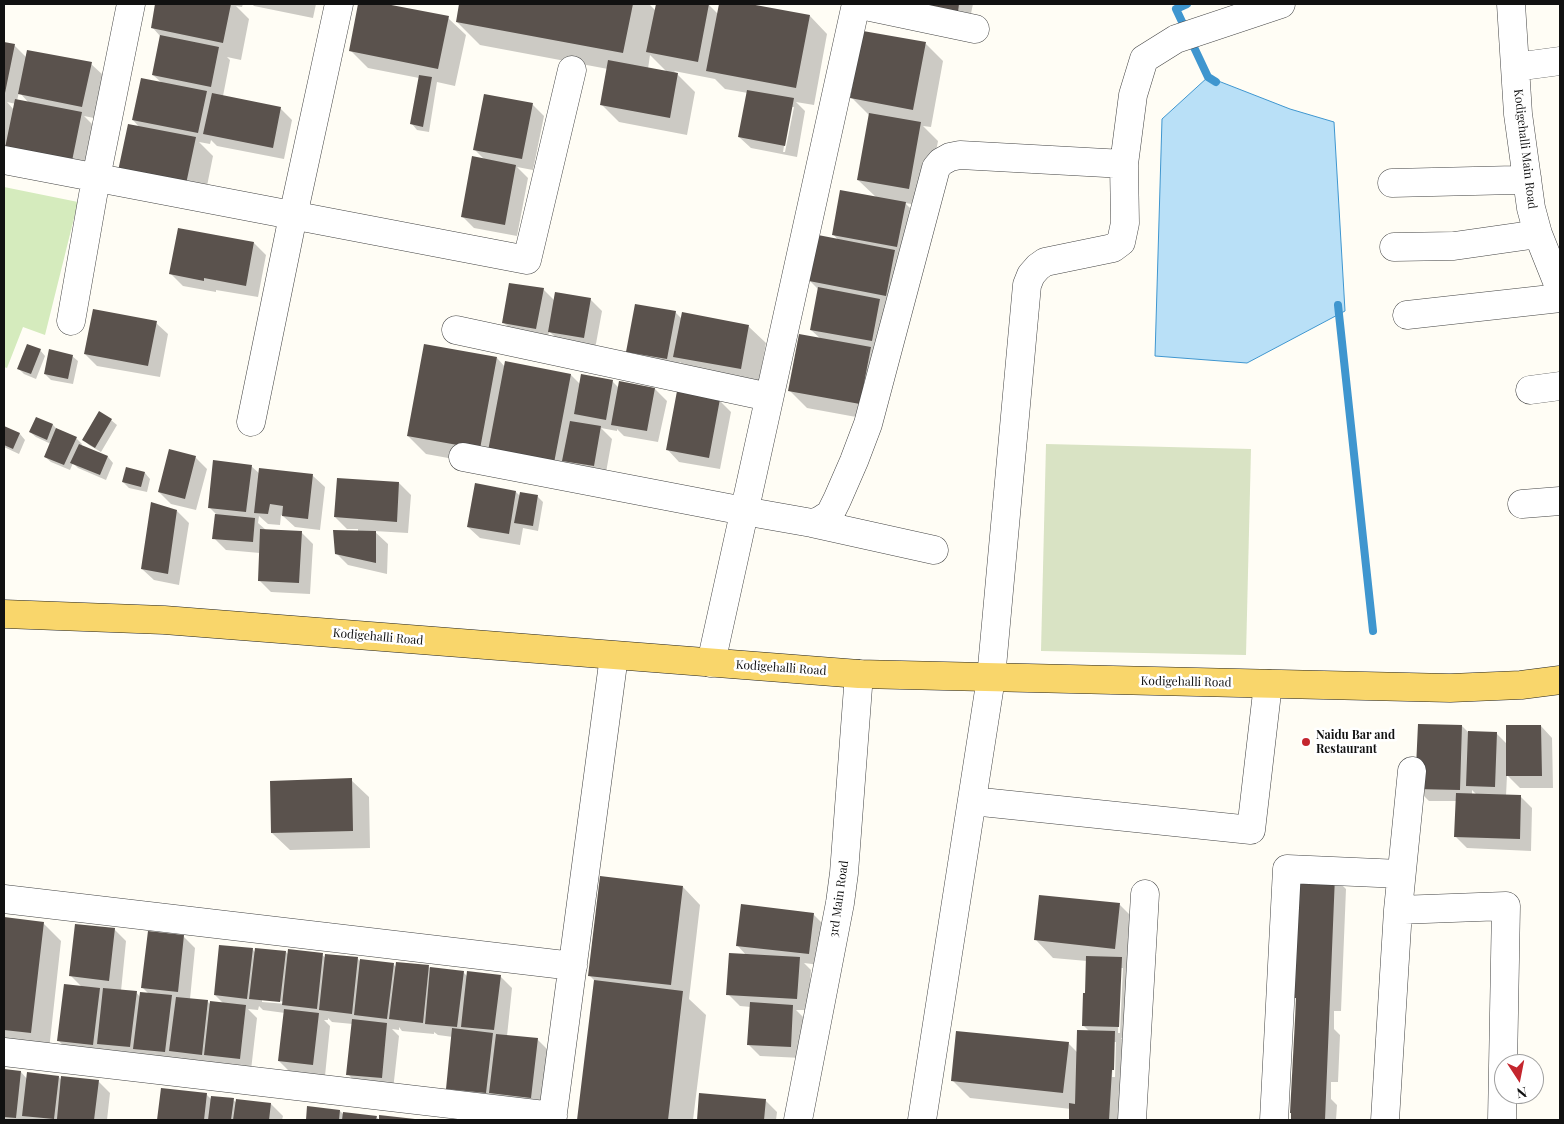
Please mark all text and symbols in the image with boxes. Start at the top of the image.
street label: Kodigehalli Main Road [1510,88,1540,210]
street label: Kodigehalli Road [332,626,424,648]
street label: Kodigehalli Road [735,658,827,678]
street label: Kodigehalli Road [1140,674,1232,690]
place label: Naidu Bar and Restaurant [1316,728,1395,756]
marker: Naidu Bar and Restaurant [1300,736,1312,748]
street label: 3rd Main Road [826,859,852,939]
north arrow [1494,1054,1544,1104]
text: N [1515,1083,1529,1104]

